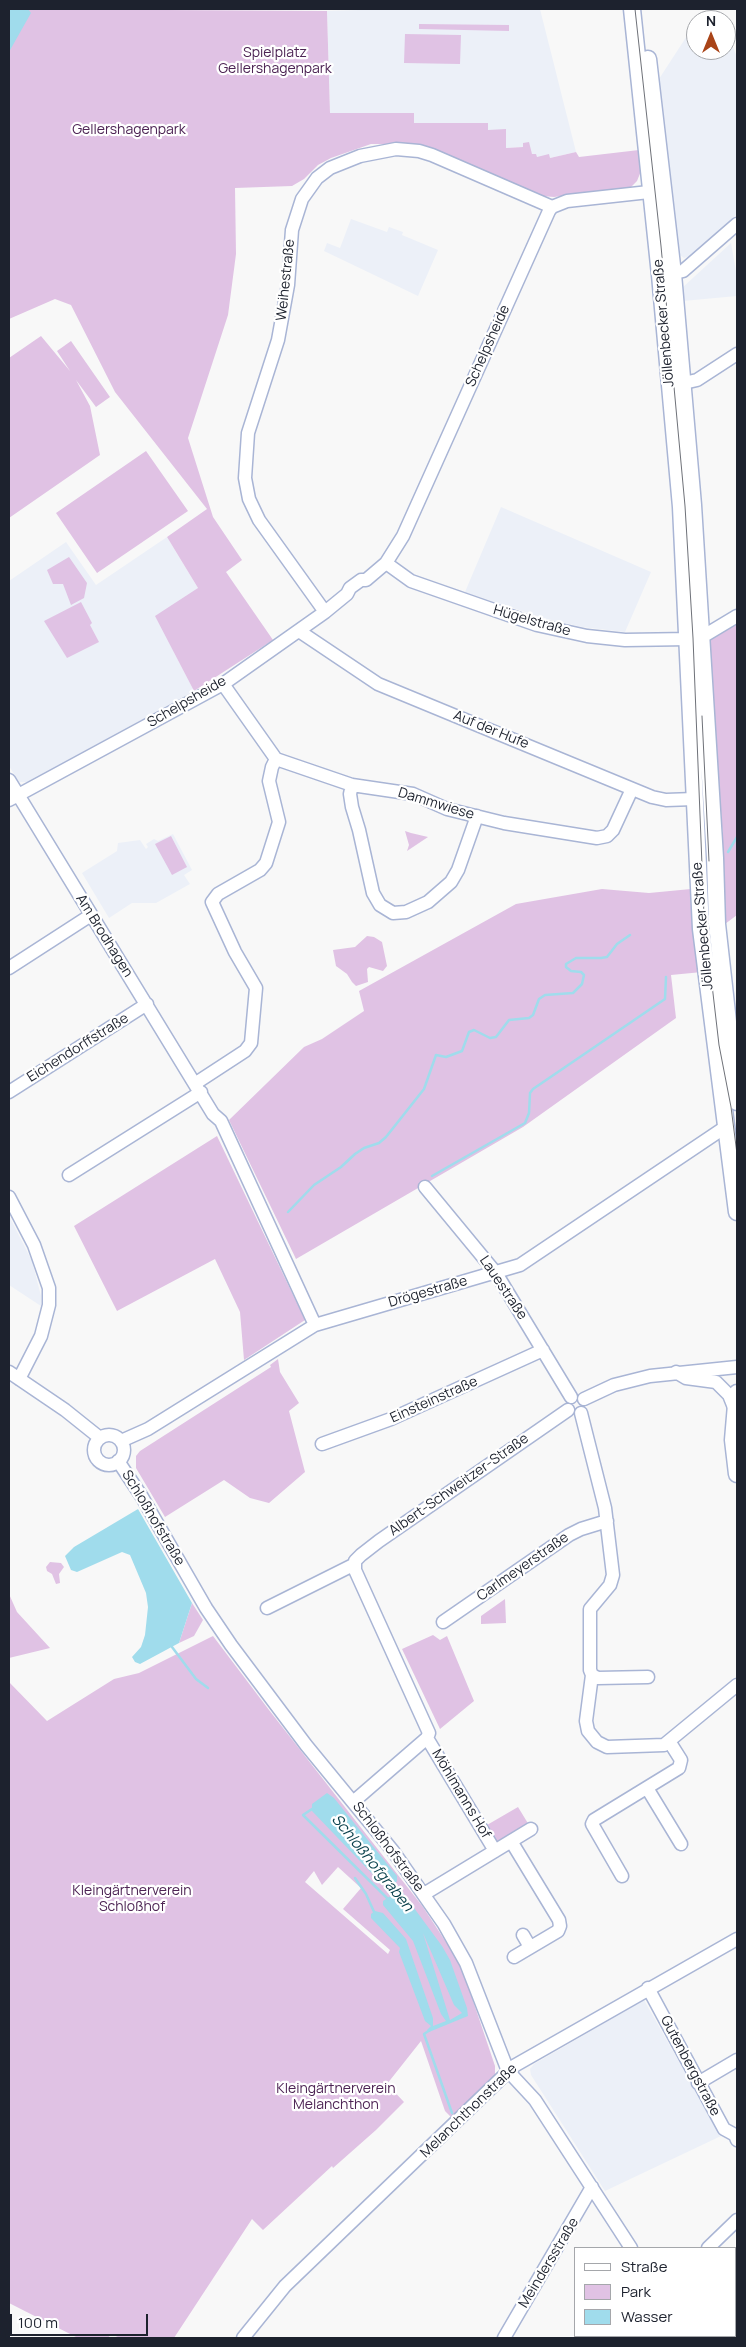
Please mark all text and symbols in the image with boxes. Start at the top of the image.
north arrow [686,10,736,60]
text: N [706,11,716,30]
park label: Spielplatz Gellershagenpark [218,45,332,78]
park label: Gellershagenpark [72,122,186,138]
street label: Weihestraße [273,238,299,322]
street label: Jöllenbecker Straße [650,259,678,387]
street label: Schelpsheide [462,302,514,390]
street label: Hügelstraße [491,602,573,640]
street label: Schelpsheide [145,673,229,731]
street label: Auf der Hufe [451,707,531,753]
street label: Dammwiese [396,784,476,824]
street label: Jöllenbecker Straße [689,862,717,990]
street label: Am Brodhagen [72,892,136,980]
street label: Eichendorffstraße [24,1010,132,1086]
street label: Lauestraße [475,1253,531,1323]
street label: Drögestraße [387,1273,469,1311]
street label: Einsteinstraße [388,1373,480,1427]
street label: Albert-Schweitzer-Straße [386,1430,532,1540]
street label: Schloßhofstraße [118,1467,188,1569]
street label: Carlmeyerstraße [474,1529,572,1605]
street label: Möhlmanns Hof [428,1746,494,1842]
street label: Schloßhofstraße [349,1799,427,1895]
water label: Schloßhofgraben [327,1811,417,1915]
park label: Kleingärtnerverein Schloßhof [72,1883,192,1915]
street label: Gutenbergstraße [656,2013,724,2119]
street label: Melanchthonstraße [417,2061,521,2161]
park label: Kleingärtnerverein Melanchthon [276,2081,396,2114]
street label: Meindersstraße [515,2215,583,2311]
legend [574,2247,736,2337]
text: Straße [621,2256,667,2277]
text: Park [621,2281,651,2302]
scale bar [12,2304,150,2336]
text: Wasser [621,2306,673,2327]
text: 100 m [18,2312,58,2333]

